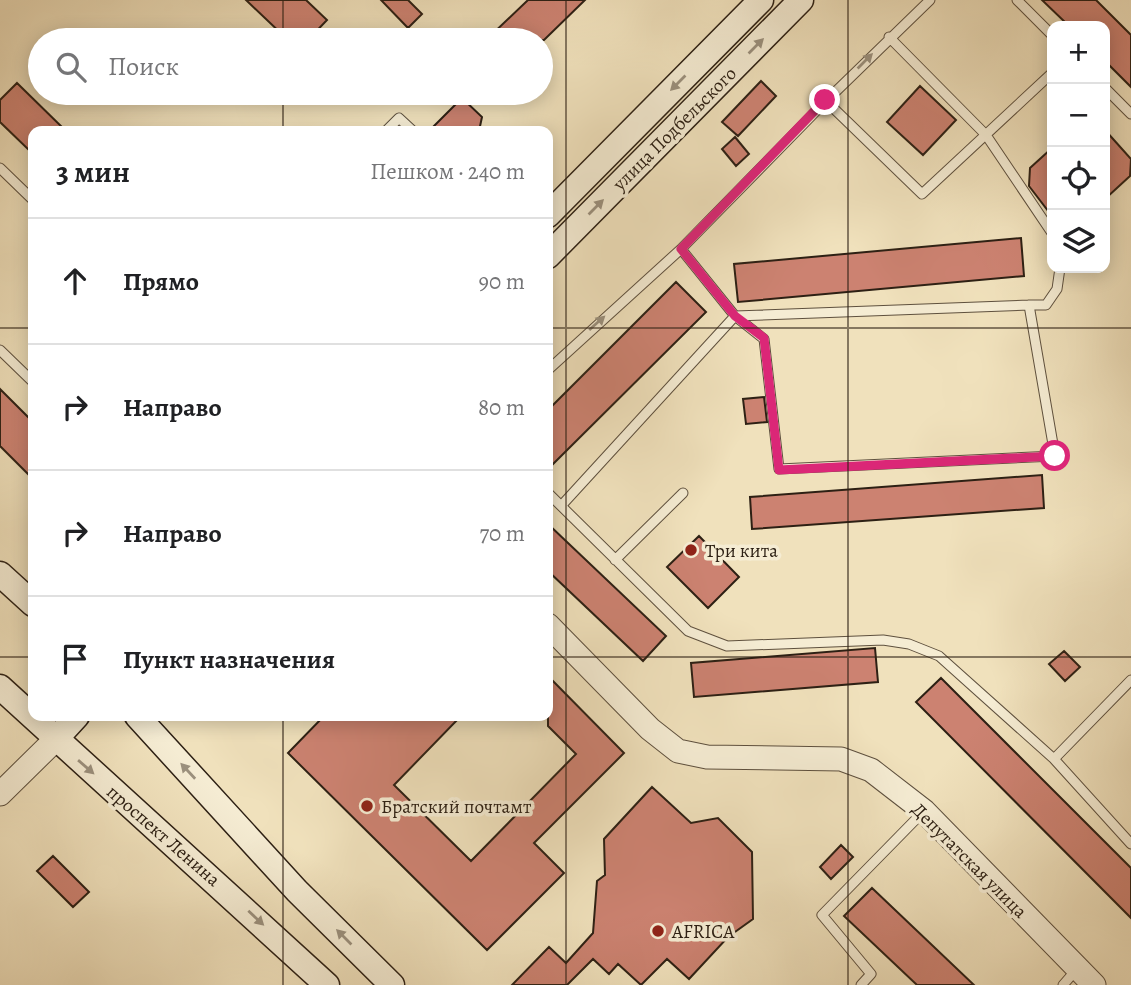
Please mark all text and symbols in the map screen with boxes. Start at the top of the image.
map controls [1047,21,1110,273]
button: + [1047,21,1110,84]
search box [28,28,553,105]
one-way arrow [747,37,764,54]
icon: search [52,48,90,86]
text: Поиск [108,49,179,84]
one-way arrow [856,53,873,70]
street label: улица Подбельского [606,61,742,197]
one-way arrow [670,75,686,91]
route end [809,84,840,115]
button: − [1047,84,1110,147]
button: locate [1047,147,1110,210]
text: 3 мин [56,152,130,192]
text: Пешком · 240 m [370,156,525,187]
one-way arrow [587,199,604,216]
button: layers [1047,210,1110,273]
icon: ahead [56,262,94,300]
text: Прямо [123,264,199,299]
text: 90 m [479,266,525,297]
one-way arrow [589,316,606,332]
icon: right [56,388,94,426]
text: Направо [123,390,222,425]
text: 80 m [478,392,525,423]
route start [1039,440,1070,471]
icon: right [56,514,94,552]
text: Направо [123,516,222,551]
text: 70 m [479,518,525,549]
place label: Три кита [705,538,778,564]
marker: Три кита [683,542,699,558]
icon: arrive [56,640,94,678]
text: Пункт назначения [123,642,335,677]
one-way arrow [77,759,94,774]
one-way arrow [180,763,196,780]
street label: проспект Ленина [101,779,226,893]
place label: Братский почтамт [381,794,532,820]
street label: Депутатская улица [906,797,1033,924]
marker: Братский почтамт [359,798,375,814]
one-way arrow [247,910,264,926]
place label: AFRICA [671,919,735,945]
marker: AFRICA [650,923,666,939]
one-way arrow [336,929,352,946]

